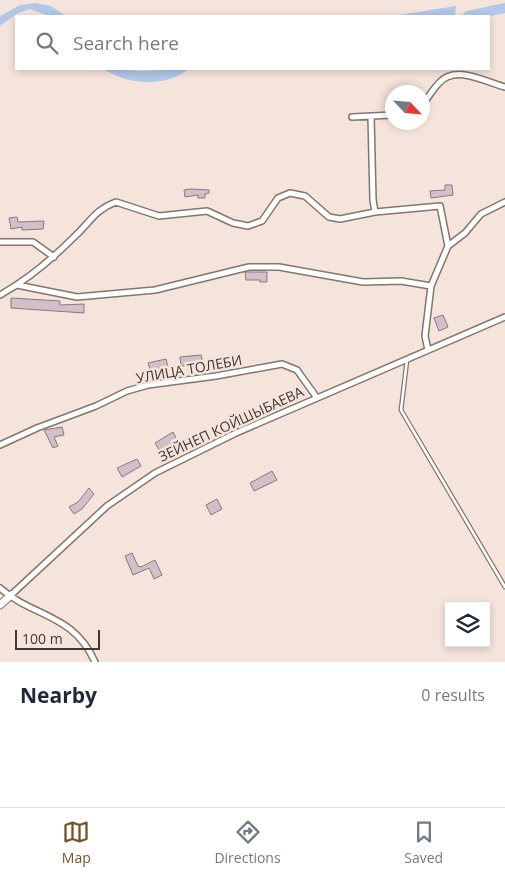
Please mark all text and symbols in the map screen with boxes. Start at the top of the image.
search box [15,15,490,70]
icon: search [33,29,61,57]
text: Search here [73,30,179,56]
north arrow [385,85,430,130]
street label: УЛИЦА ТОЛЕБИ [134,350,243,387]
street label: ЗЕЙНЕП КОЙШЫБАЕВА [155,381,307,466]
map controls [445,602,490,647]
button: layers [445,602,490,647]
scale bar [15,627,100,650]
text: 100 m [22,629,63,648]
text: Nearby [20,681,97,709]
text: 0 results [421,684,485,706]
tab: Map [62,818,91,867]
tab: Directions [214,818,281,867]
tab: Saved [404,818,443,867]

